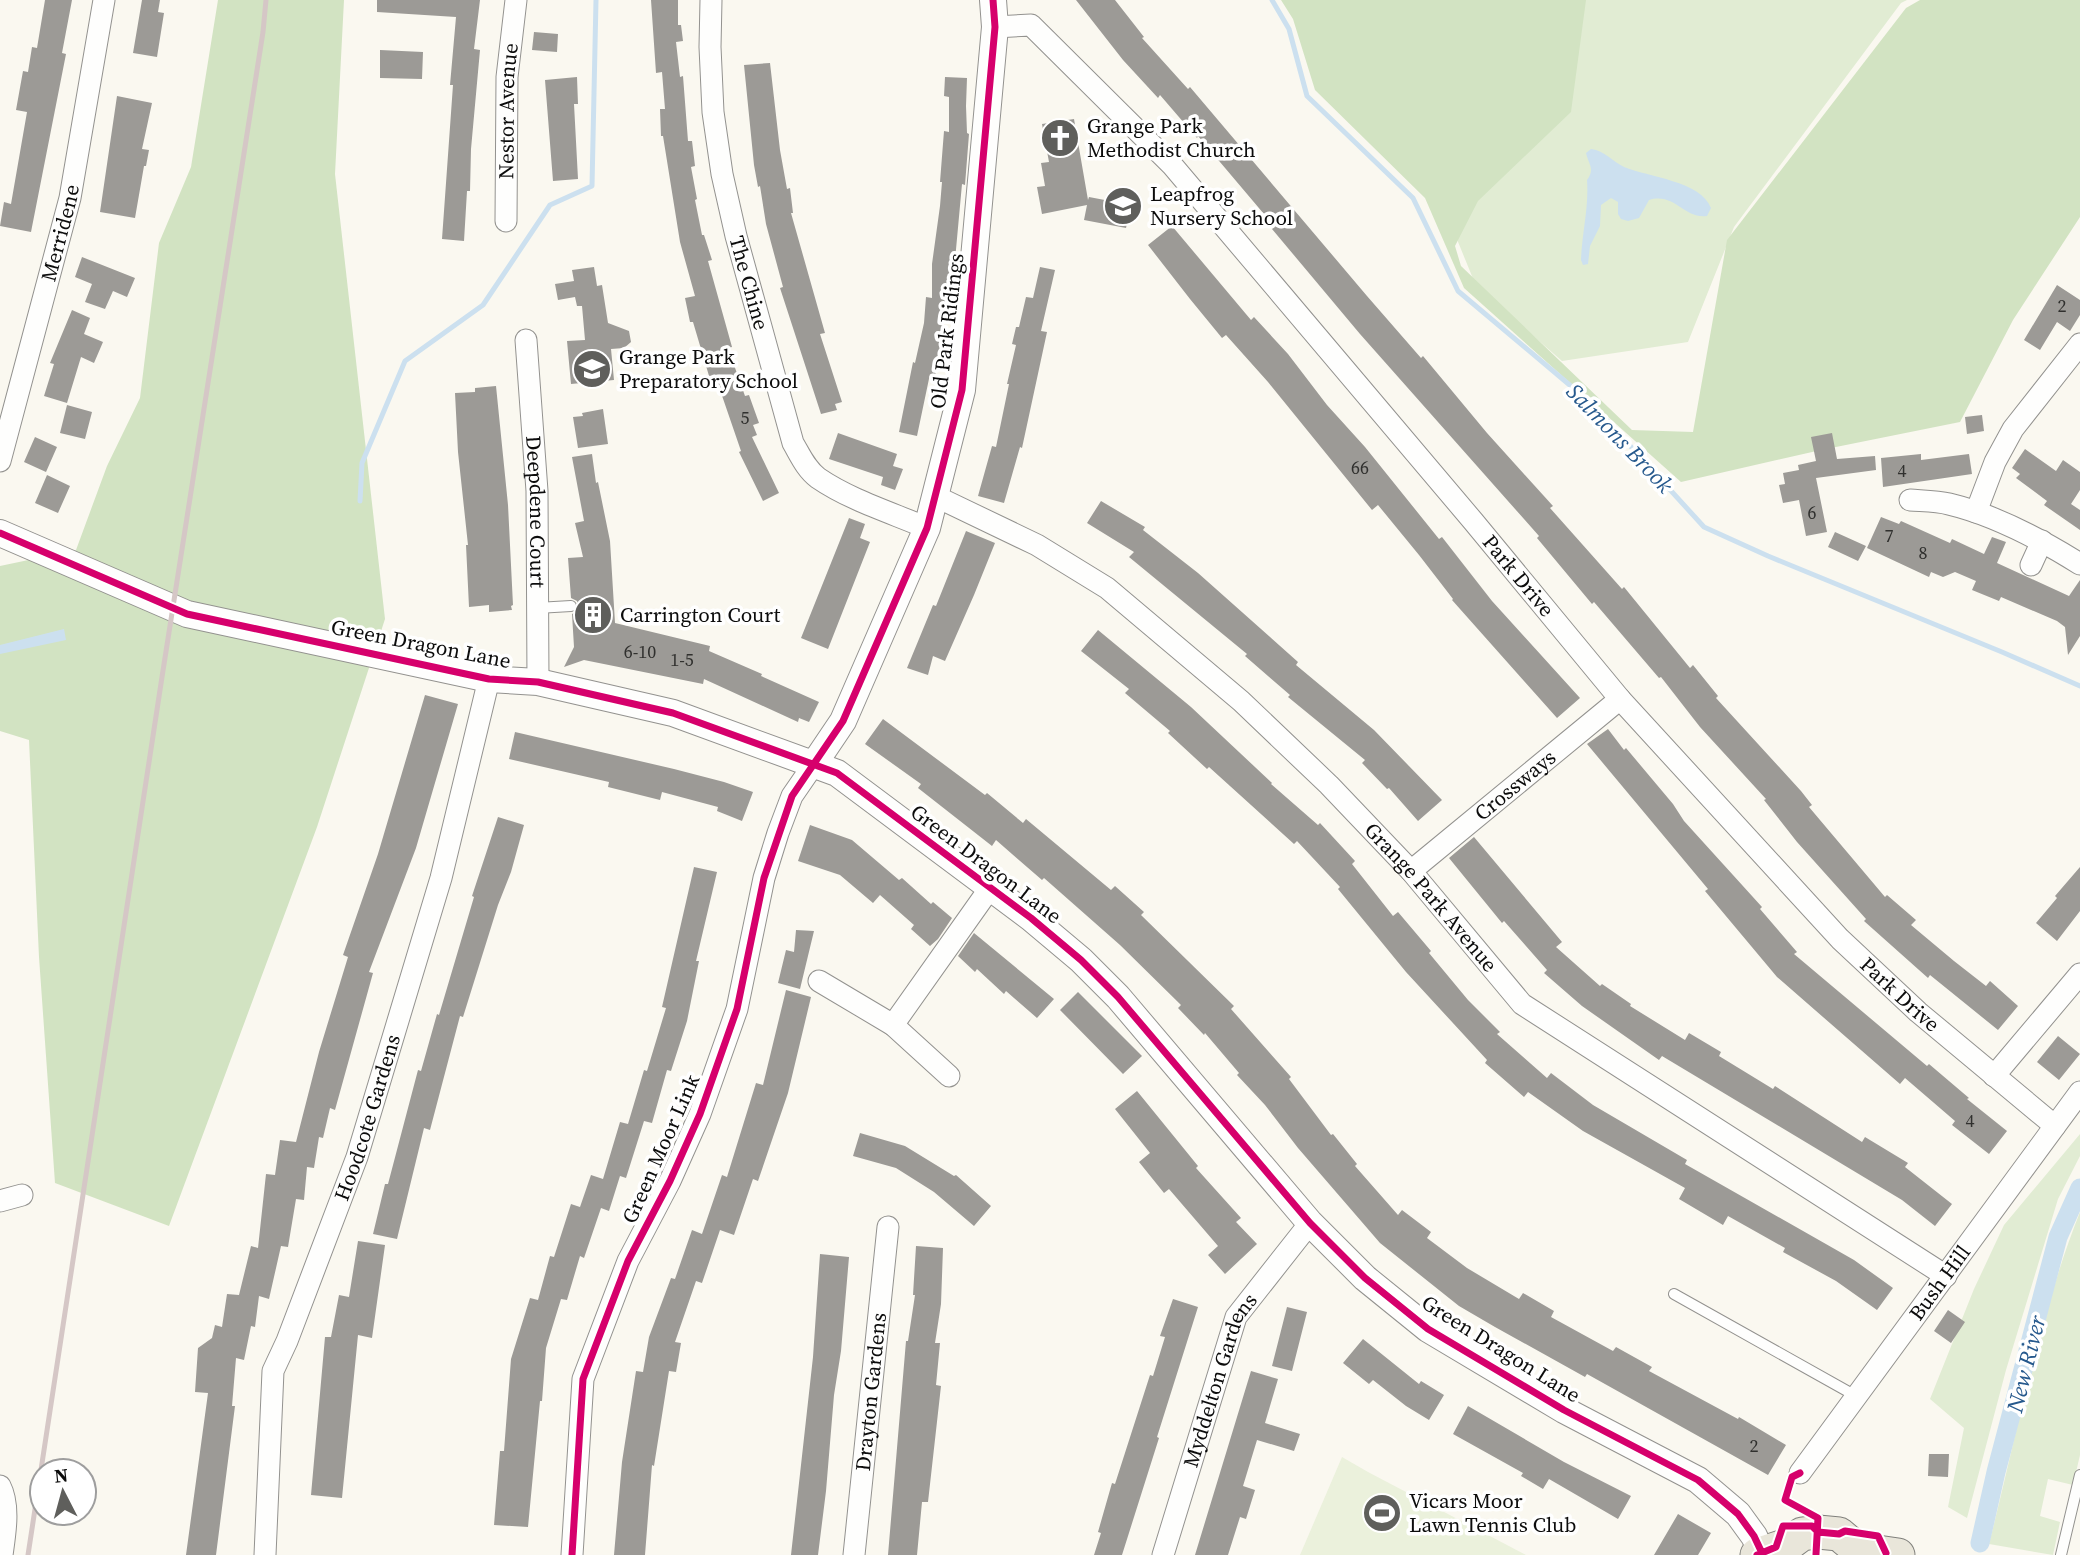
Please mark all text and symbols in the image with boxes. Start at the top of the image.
street label: Nestor Avenue [491,41,525,179]
place label: Grange Park Methodist Church [1087,111,1256,164]
church icon: Grange Park Methodist Church [1039,117,1081,159]
place label: Leapfrog Nursery School [1150,179,1293,232]
street label: Merridene [33,182,86,285]
school or university icon: Leapfrog Nursery School [1102,185,1144,227]
street label: The Chine [723,232,776,333]
street label: Old Park Ridings [923,251,970,410]
house number: 2 [2058,293,2067,318]
place label: Grange Park Preparatory School [619,342,798,395]
school or university icon: Grange Park Preparatory School [571,348,613,390]
water label: Salmons Brook [1559,376,1681,500]
house number: 5 [741,405,750,430]
street label: Deepdene Court [519,434,553,588]
house number: 66 [1351,455,1369,480]
house number: 4 [1898,458,1907,483]
house number: 6 [1808,500,1817,525]
house number: 7 [1885,523,1894,548]
street label: Park Drive [1476,528,1561,623]
house number: 8 [1919,540,1928,565]
building icon: Carrington Court [572,594,614,636]
place label: Carrington Court [620,600,781,629]
street label: Green Dragon Lane [329,612,513,675]
house number: 6-10 [624,639,656,664]
house number: 1-5 [670,647,694,672]
street label: Crossways [1468,743,1562,827]
street label: Green Dragon Lane [905,797,1068,930]
street label: Grange Park Avenue [1358,816,1504,978]
street label: Park Drive [1854,950,1946,1038]
street label: Hoodcote Gardens [327,1031,407,1205]
street label: Green Moor Link [615,1069,707,1228]
house number: 4 [1966,1108,1975,1133]
street label: Bush Hill [1902,1239,1977,1326]
street label: Myddelton Gardens [1176,1287,1264,1471]
street label: Green Dragon Lane [1416,1288,1586,1409]
street label: Drayton Gardens [848,1311,893,1472]
water label: New River [1998,1311,2054,1417]
house number: 2 [1750,1433,1759,1458]
north arrow [28,1457,98,1527]
text: N [53,1461,70,1489]
place label: Vicars Moor Lawn Tennis Club [1409,1486,1576,1539]
sports icon: Vicars Moor Lawn Tennis Club [1361,1492,1403,1534]

